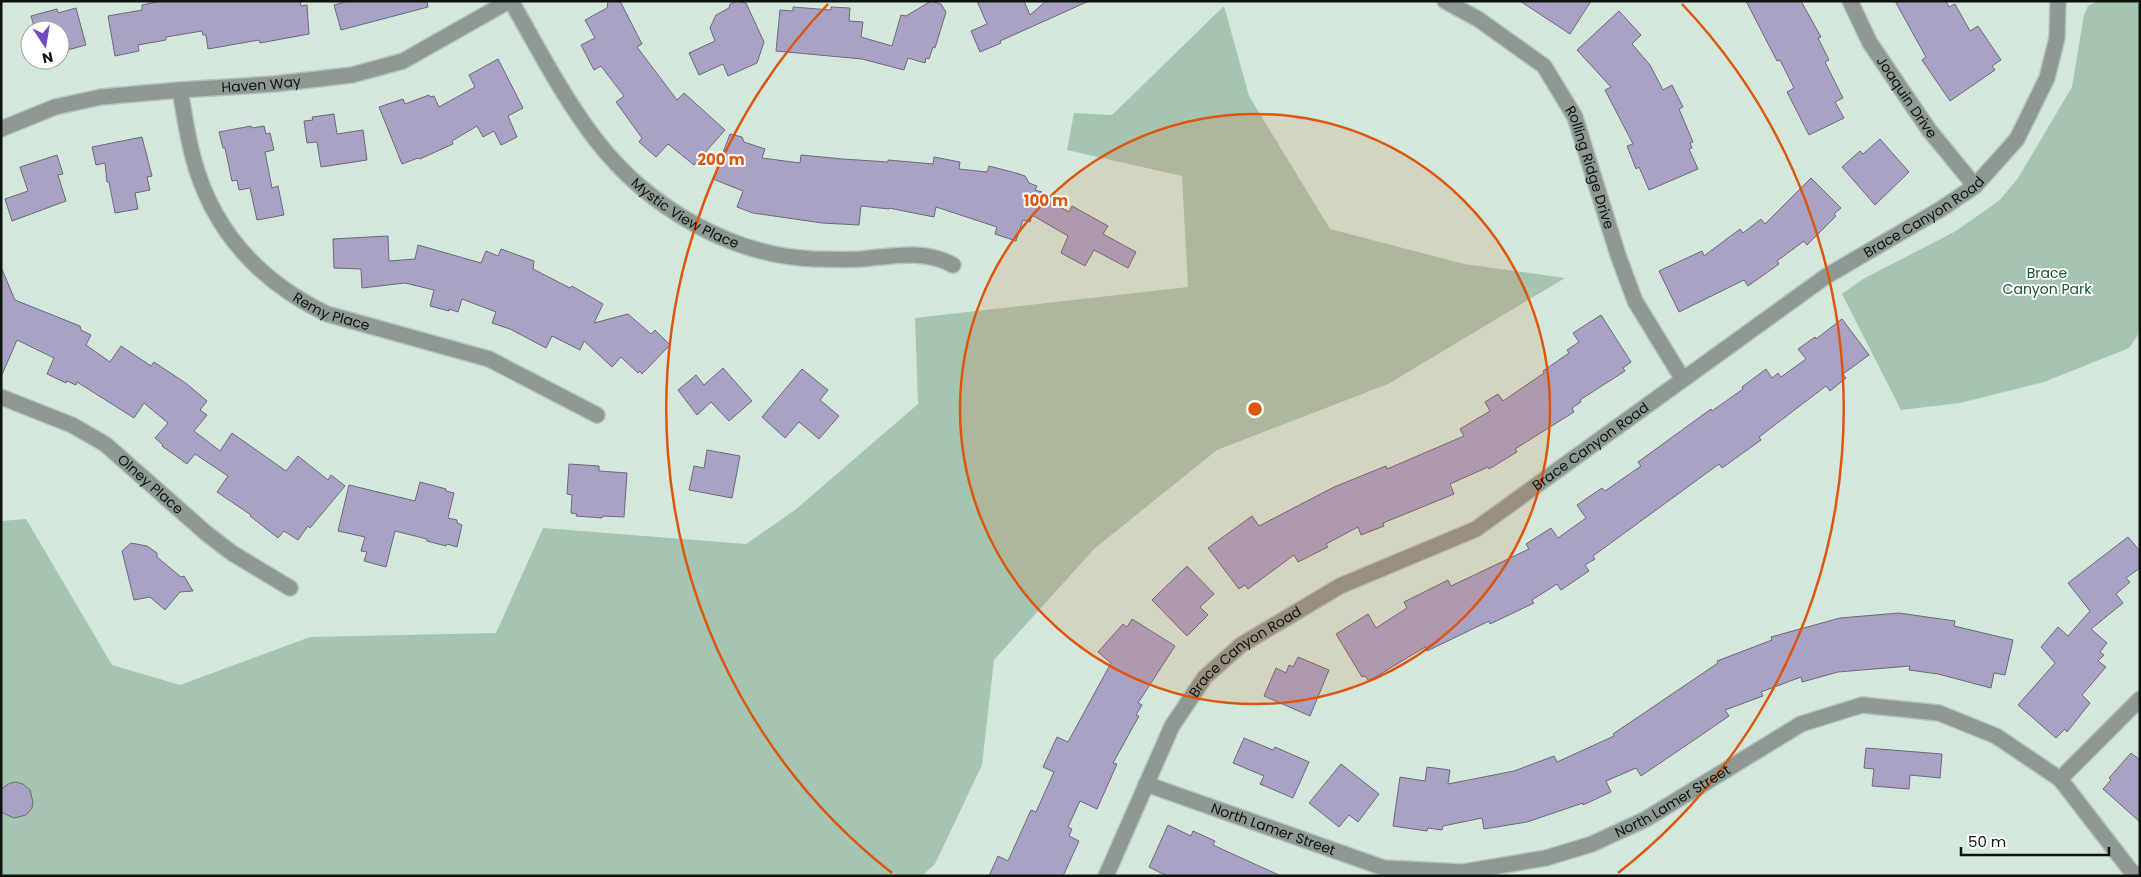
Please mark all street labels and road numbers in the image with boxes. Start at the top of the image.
street label: Joaquin Drive [1872,52,1942,143]
street label: Haven Way [221,71,302,97]
street label: Rolling Ridge Drive [1560,102,1619,232]
street label: Brace Canyon Road [1860,172,1989,262]
street label: Mystic View Place [627,173,742,253]
street label: Remy Place [289,287,372,336]
street label: Brace Canyon Road [1528,397,1653,495]
street label: Olney Place [113,449,188,519]
street label: Brace Canyon Road [1184,601,1305,701]
street label: North Lamer Street [1611,760,1734,842]
street label: North Lamer Street [1208,798,1338,860]

